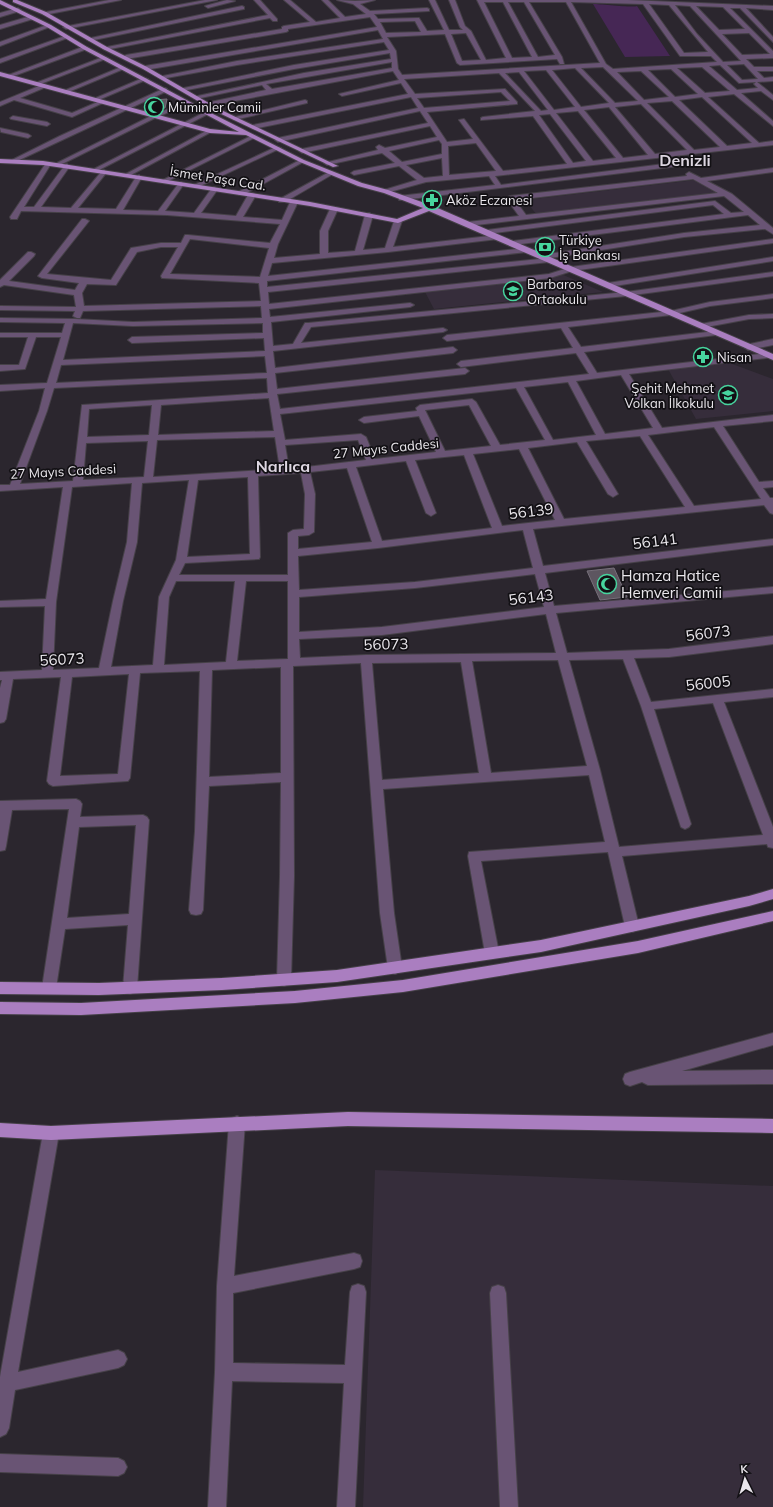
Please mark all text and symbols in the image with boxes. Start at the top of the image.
mosque icon: Müminler Camii [143,96,165,118]
place label: Müminler Camii [168,99,261,115]
district label: Denizli [659,150,711,170]
street label: İsmet Paşa Cad. [169,163,267,193]
pharmacy icon: Aköz Eczanesi [421,189,443,211]
place label: Aköz Eczanesi [446,192,532,208]
place label: Türkiye İş Bankası [559,232,620,263]
bank icon: Türkiye İş Bankası [534,236,556,258]
place label: Barbaros Ortaokulu [527,276,587,307]
school or university icon: Barbaros Ortaokulu [502,280,524,302]
pharmacy icon: Nisan [692,346,714,368]
place label: Nisan [717,349,752,365]
place label: Şehit Mehmet Volkan İlkokulu [625,380,714,411]
school or university icon: Şehit Mehmet Volkan İlkokulu [717,384,739,406]
street label: 27 Mayıs Caddesi [332,434,440,462]
district label: Narlıca [256,456,310,476]
street label: 27 Mayıs Caddesi [9,460,117,482]
street label: 56139 [508,499,554,523]
street label: 56141 [632,529,678,553]
place label: Hamza Hatice Hemveri Camii [621,566,722,602]
mosque icon: Hamza Hatice Hemveri Camii [596,573,618,595]
street label: 56143 [508,585,554,609]
street label: 56073 [685,621,731,645]
street label: 56073 [363,634,409,654]
street label: 56073 [39,648,85,670]
street label: 56005 [685,671,731,695]
north arrow [725,1459,765,1499]
text: K [740,1462,749,1476]

